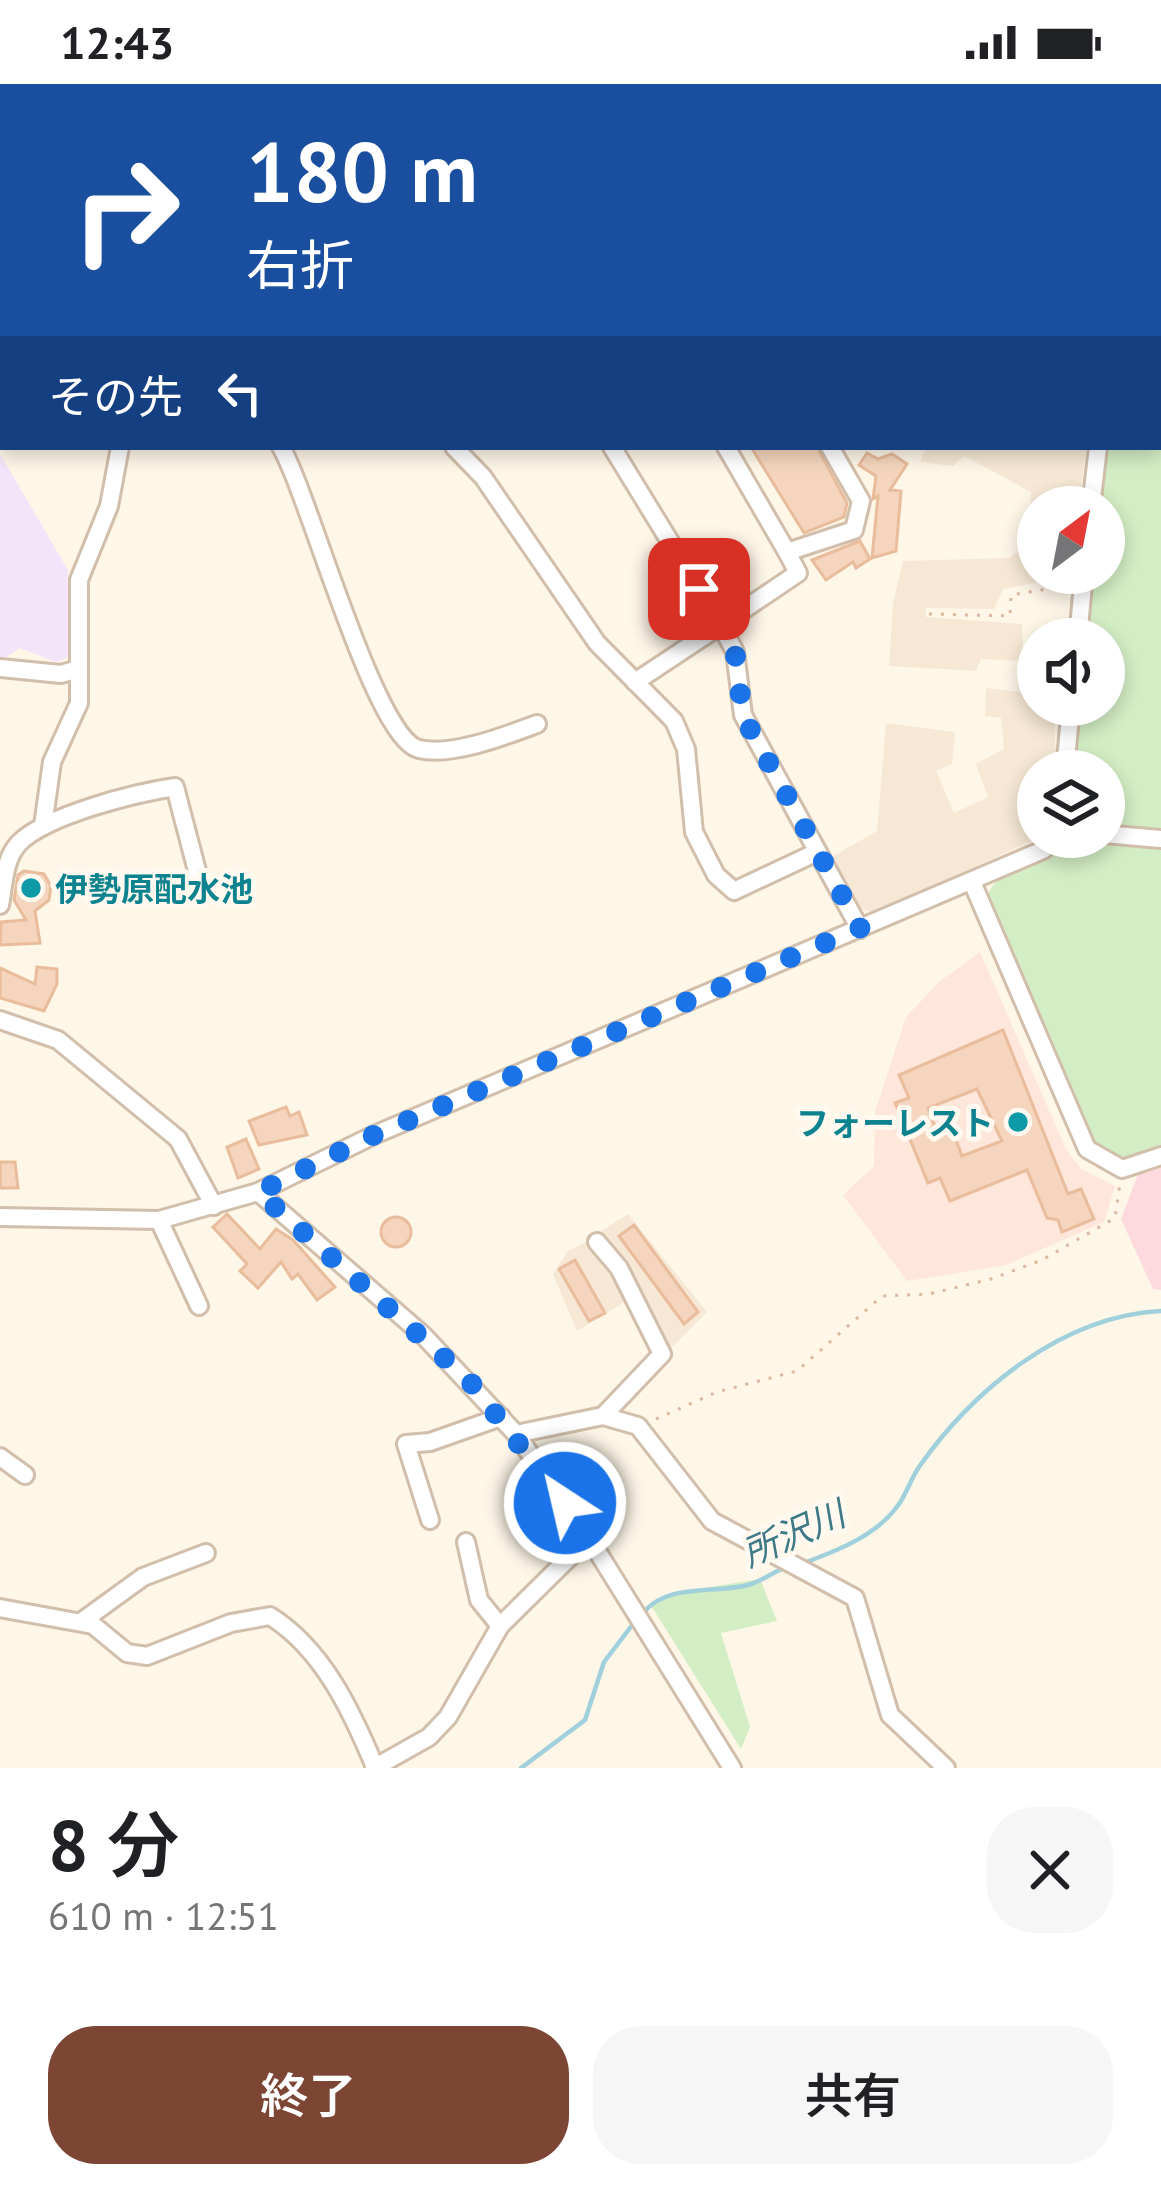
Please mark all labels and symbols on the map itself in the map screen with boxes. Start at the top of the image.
north arrow [1017,486,1125,594]
pin [648,538,750,640]
place label: 伊勢原配水池 [55,867,253,910]
marker: 伊勢原配水池 [18,875,44,901]
place label: フォーレスト [796,1101,994,1144]
marker: フォーレスト [1005,1109,1031,1135]
position arrow [502,1440,628,1566]
water label: 所沢川 [734,1488,856,1576]

